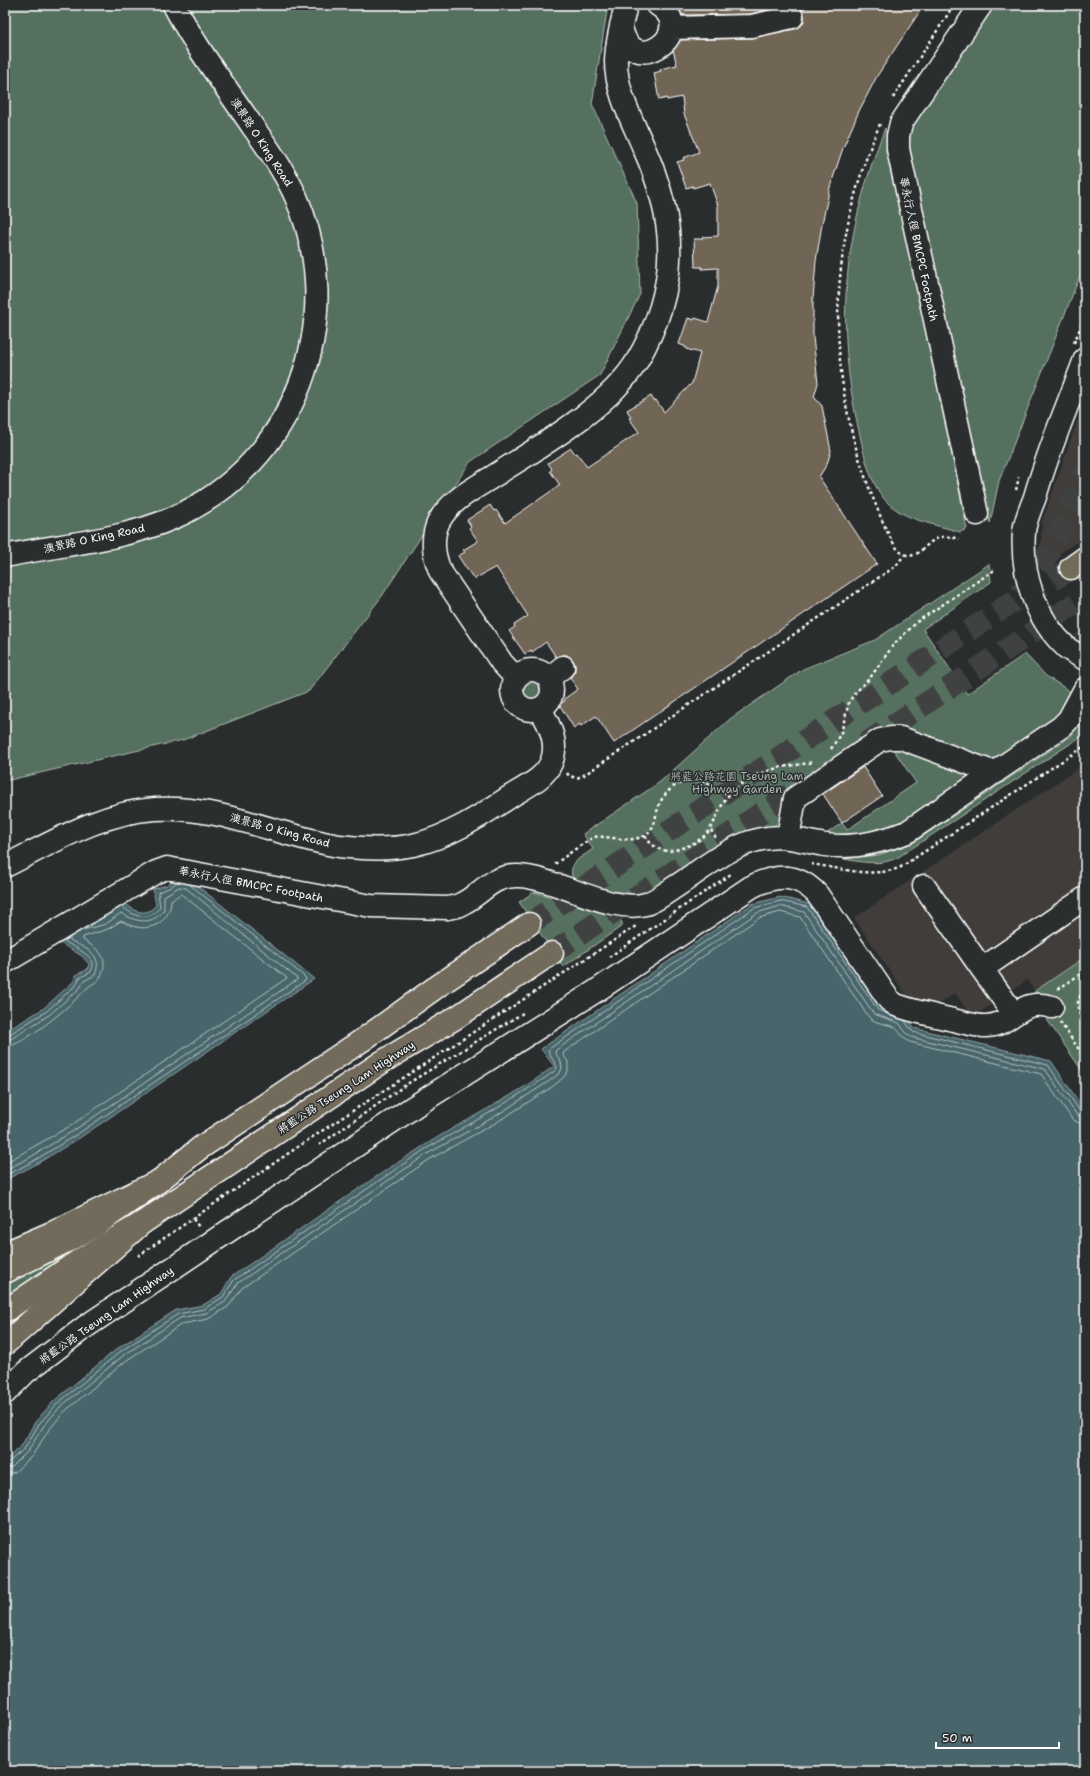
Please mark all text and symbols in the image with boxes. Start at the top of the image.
street label: 澳景路 O King Road [227,95,296,190]
street label: 華永行人徑 BMCPC Footpath [896,175,941,323]
street label: 澳景路 O King Road [42,520,146,557]
park label: 將藍公路花園 Tseung Lam Highway Garden [671,769,804,797]
street label: 澳景路 O King Road [228,810,332,851]
street label: 華永行人徑 BMCPC Footpath [177,863,325,906]
street label: 將藍公路 Tseung Lam Highway [275,1037,418,1137]
street label: 將藍公路 Tseung Lam Highway [36,1263,176,1368]
scale bar [936,1724,1059,1750]
text: 50 m [942,1730,972,1746]

